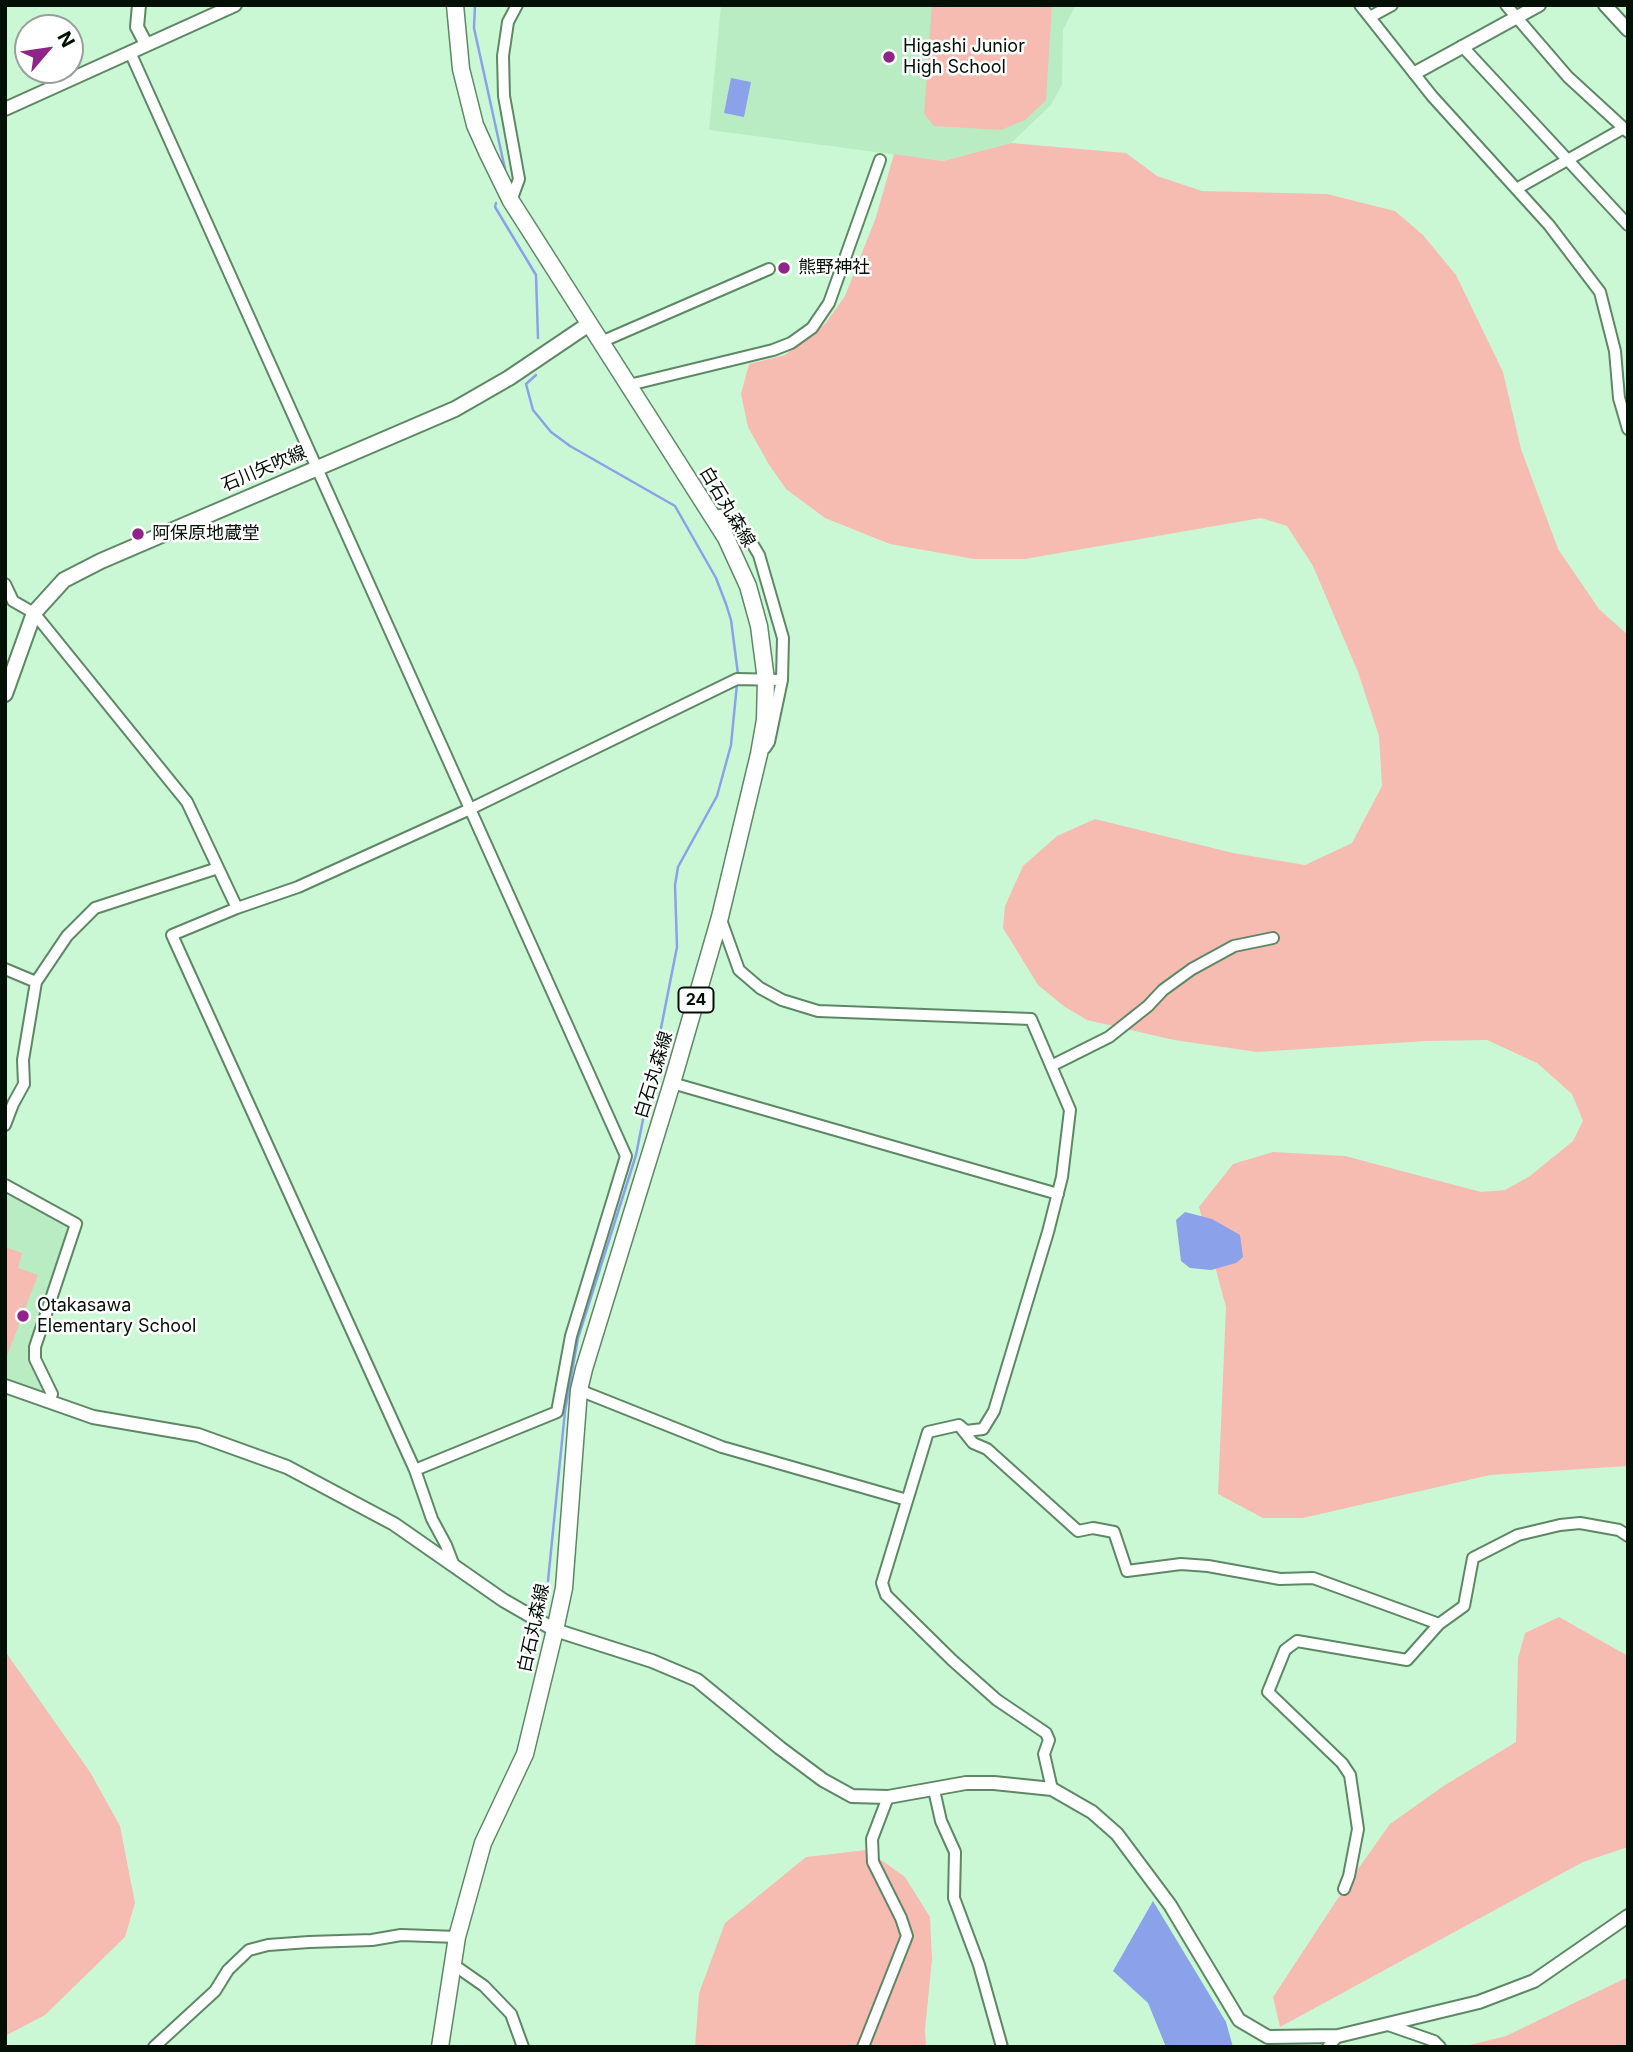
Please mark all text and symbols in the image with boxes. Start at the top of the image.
north arrow [14,14,84,84]
text: N [52,28,80,51]
place label: Higashi Junior High School [903,36,1025,78]
marker: Higashi Junior High School [881,49,897,65]
place label: 熊野神社 [798,257,870,279]
marker: 熊野神社 [776,260,792,276]
street label: 石川矢吹線 [218,441,310,497]
street label: 白石丸森線 [695,463,759,551]
place label: 阿保原地蔵堂 [152,523,260,545]
marker: 阿保原地蔵堂 [130,526,146,542]
road number: 24 [678,988,714,1012]
street label: 白石丸森線 [631,1029,677,1121]
place label: Otakasawa Elementary School [37,1295,196,1338]
marker: Otakasawa Elementary School [15,1308,31,1324]
street label: 白石丸森線 [514,1582,554,1674]

